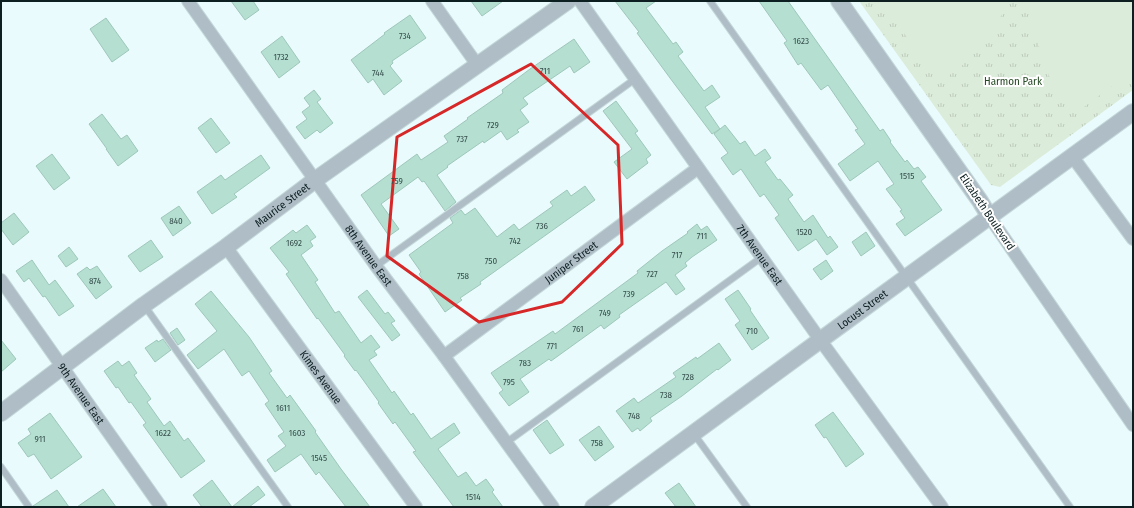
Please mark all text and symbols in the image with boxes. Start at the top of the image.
house number: 734 [399,31,412,41]
house number: 1623 [793,36,809,46]
house number: 1732 [273,52,289,62]
house number: 711 [540,66,550,76]
house number: 744 [372,68,385,78]
park label: Harmon Park [984,75,1043,88]
house number: 729 [487,120,499,130]
house number: 737 [456,134,468,144]
house number: 1515 [900,171,914,181]
street label: Elizabeth Boulevard [957,171,1017,253]
house number: 759 [391,176,403,186]
street label: Maurice Street [252,180,312,229]
house number: 840 [169,216,183,226]
house number: 736 [536,221,549,231]
street label: 8th Avenue East [342,222,395,289]
street label: 7th Avenue East [734,222,786,288]
house number: 1520 [796,227,812,237]
house number: 711 [697,231,707,241]
house number: 742 [509,236,521,246]
house number: 1692 [286,238,302,248]
street label: Juniper Street [542,238,600,286]
house number: 717 [672,250,683,260]
house number: 750 [485,256,497,266]
house number: 727 [646,269,658,279]
house number: 758 [457,271,470,281]
house number: 874 [89,276,102,286]
street label: Locust Street [835,287,890,332]
house number: 739 [623,289,635,299]
house number: 749 [599,308,611,318]
house number: 761 [572,324,584,334]
house number: 710 [746,326,758,336]
house number: 771 [547,341,557,351]
street label: Kimes Avenue [297,348,345,406]
house number: 783 [519,358,531,368]
street label: 9th Avenue East [55,361,107,427]
house number: 728 [682,372,695,382]
house number: 795 [503,377,515,387]
house number: 738 [660,390,673,400]
house number: 1611 [276,403,290,413]
house number: 748 [628,411,641,421]
house number: 1622 [155,428,171,438]
house number: 1603 [289,428,305,438]
house number: 911 [34,434,46,444]
house number: 758 [591,438,604,448]
house number: 1545 [311,453,327,463]
house number: 1514 [465,492,481,502]

